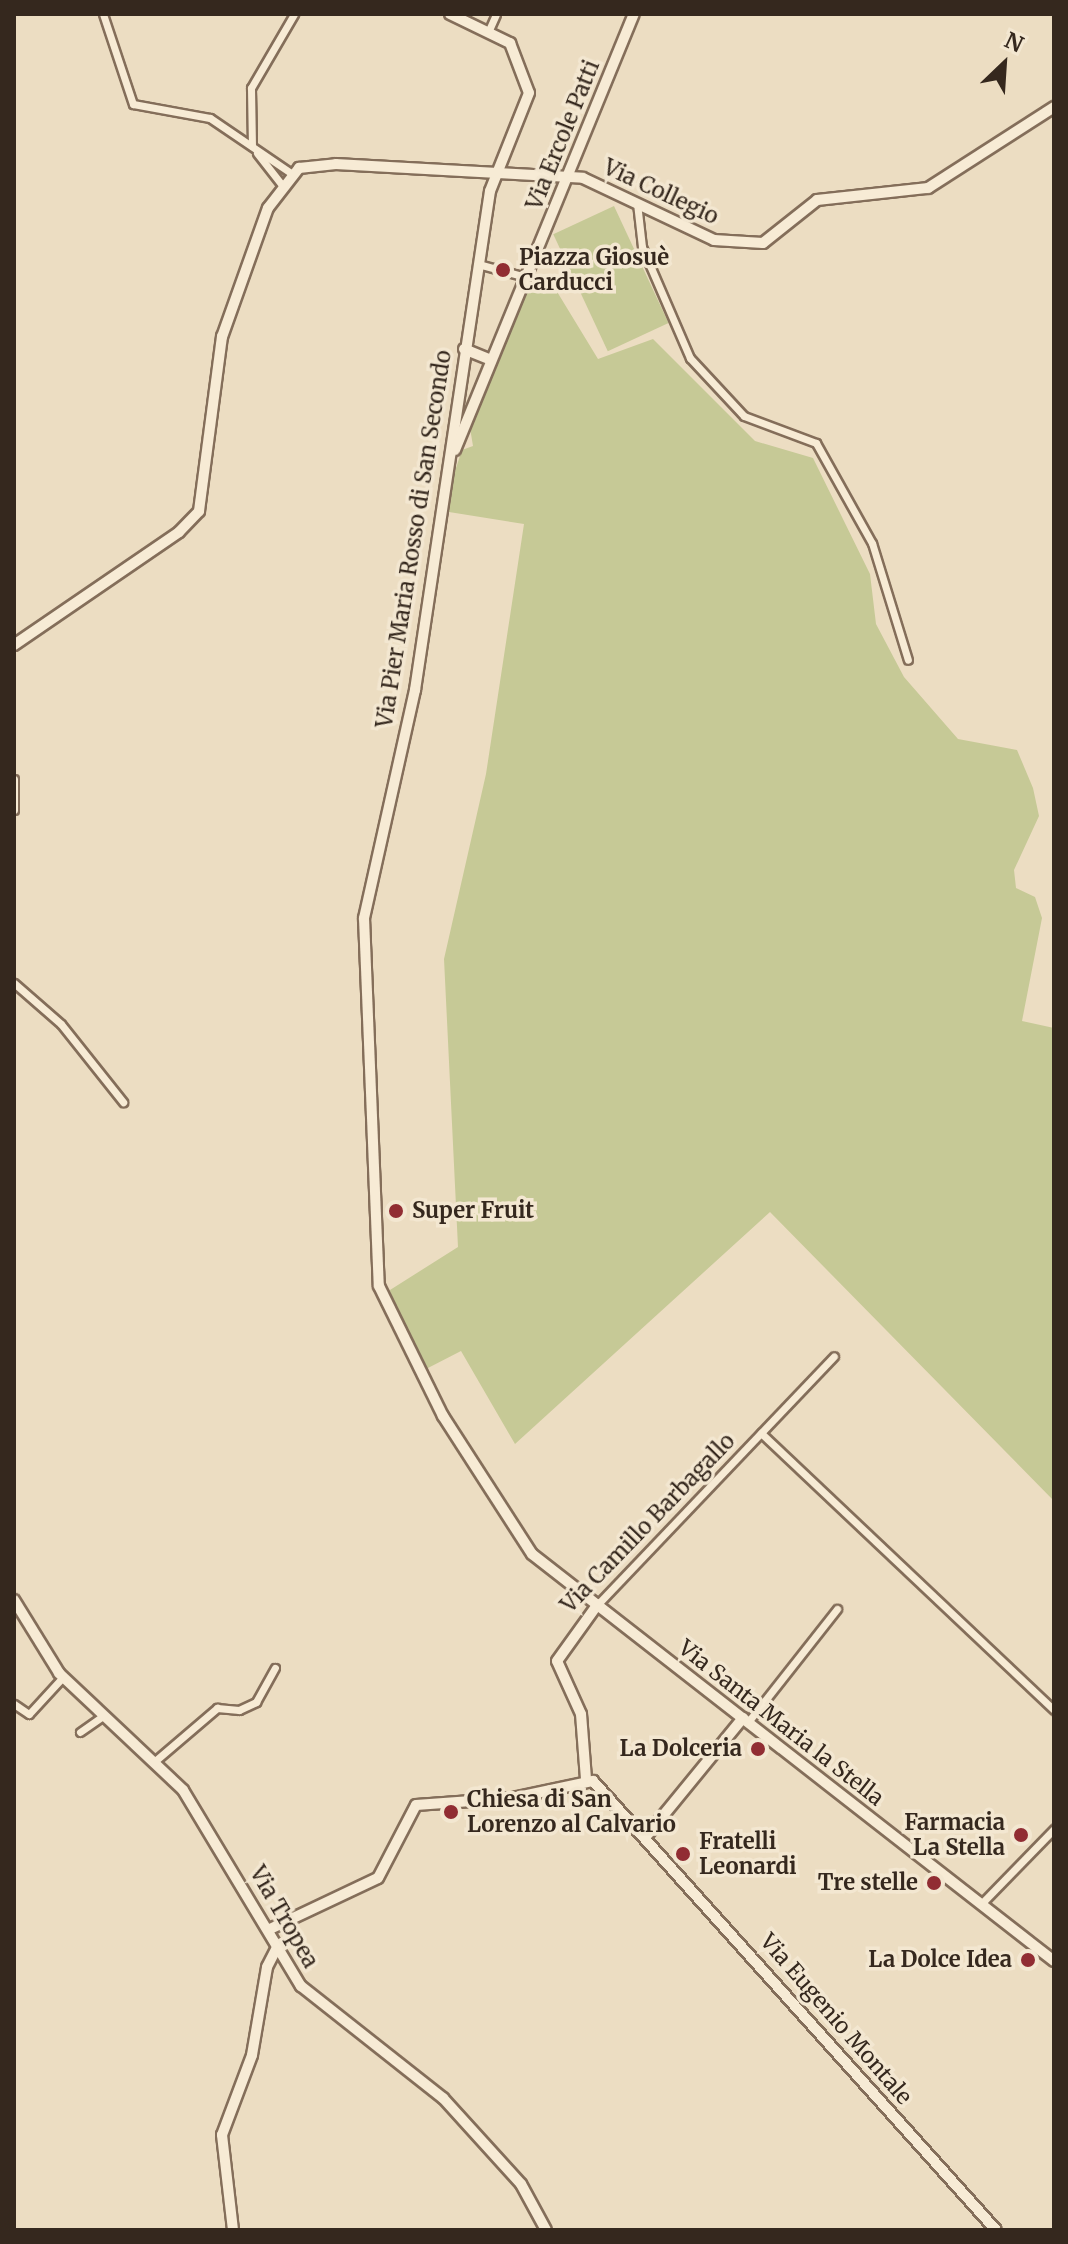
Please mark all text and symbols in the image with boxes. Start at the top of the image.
north arrow [964,24,1044,104]
text: N [1000,26,1028,59]
street label: Via Ercole Patti [521,56,605,214]
street label: Via Collegio [599,154,723,230]
place label: Piazza Giosuè Carducci [519,244,669,296]
marker: Piazza Giosuè Carducci [494,261,512,279]
street label: Via Pier Maria Rosso di San Secondo [371,348,457,730]
place label: Super Fruit [412,1198,534,1224]
marker: Super Fruit [387,1202,405,1220]
street label: Via Camillo Barbagallo [556,1428,740,1618]
street label: Via Santa Maria la Stella [673,1635,889,1811]
place label: La Dolceria [620,1736,742,1762]
marker: La Dolceria [749,1740,767,1758]
place label: Chiesa di San Lorenzo al Calvario [467,1786,676,1838]
marker: Chiesa di San Lorenzo al Calvario [442,1803,460,1821]
place label: Farmacia La Stella [904,1809,1005,1860]
marker: Farmacia La Stella [1012,1826,1030,1844]
place label: Fratelli Leonardi [699,1828,797,1880]
marker: Fratelli Leonardi [674,1845,692,1863]
street label: Via Tropea [244,1861,324,1973]
place label: Tre stelle [818,1870,918,1896]
marker: Tre stelle [925,1874,943,1892]
street label: Via Eugenio Montale [755,1928,917,2110]
place label: La Dolce Idea [868,1947,1012,1973]
marker: La Dolce Idea [1019,1951,1037,1969]

